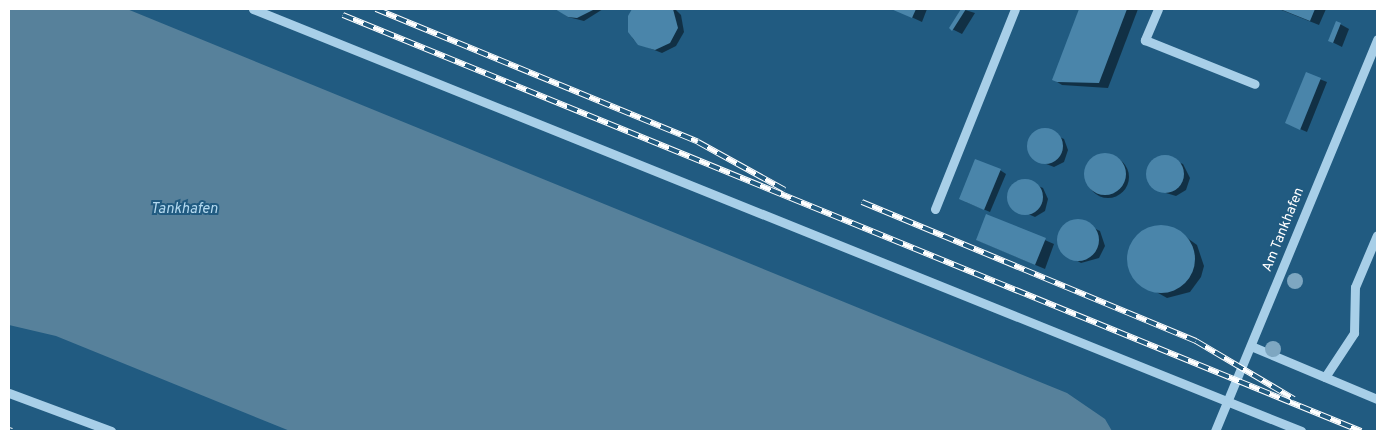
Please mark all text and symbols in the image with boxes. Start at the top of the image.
street label: Am Tankhafen [1259,185,1309,275]
water label: Tankhafen [150,201,218,219]

